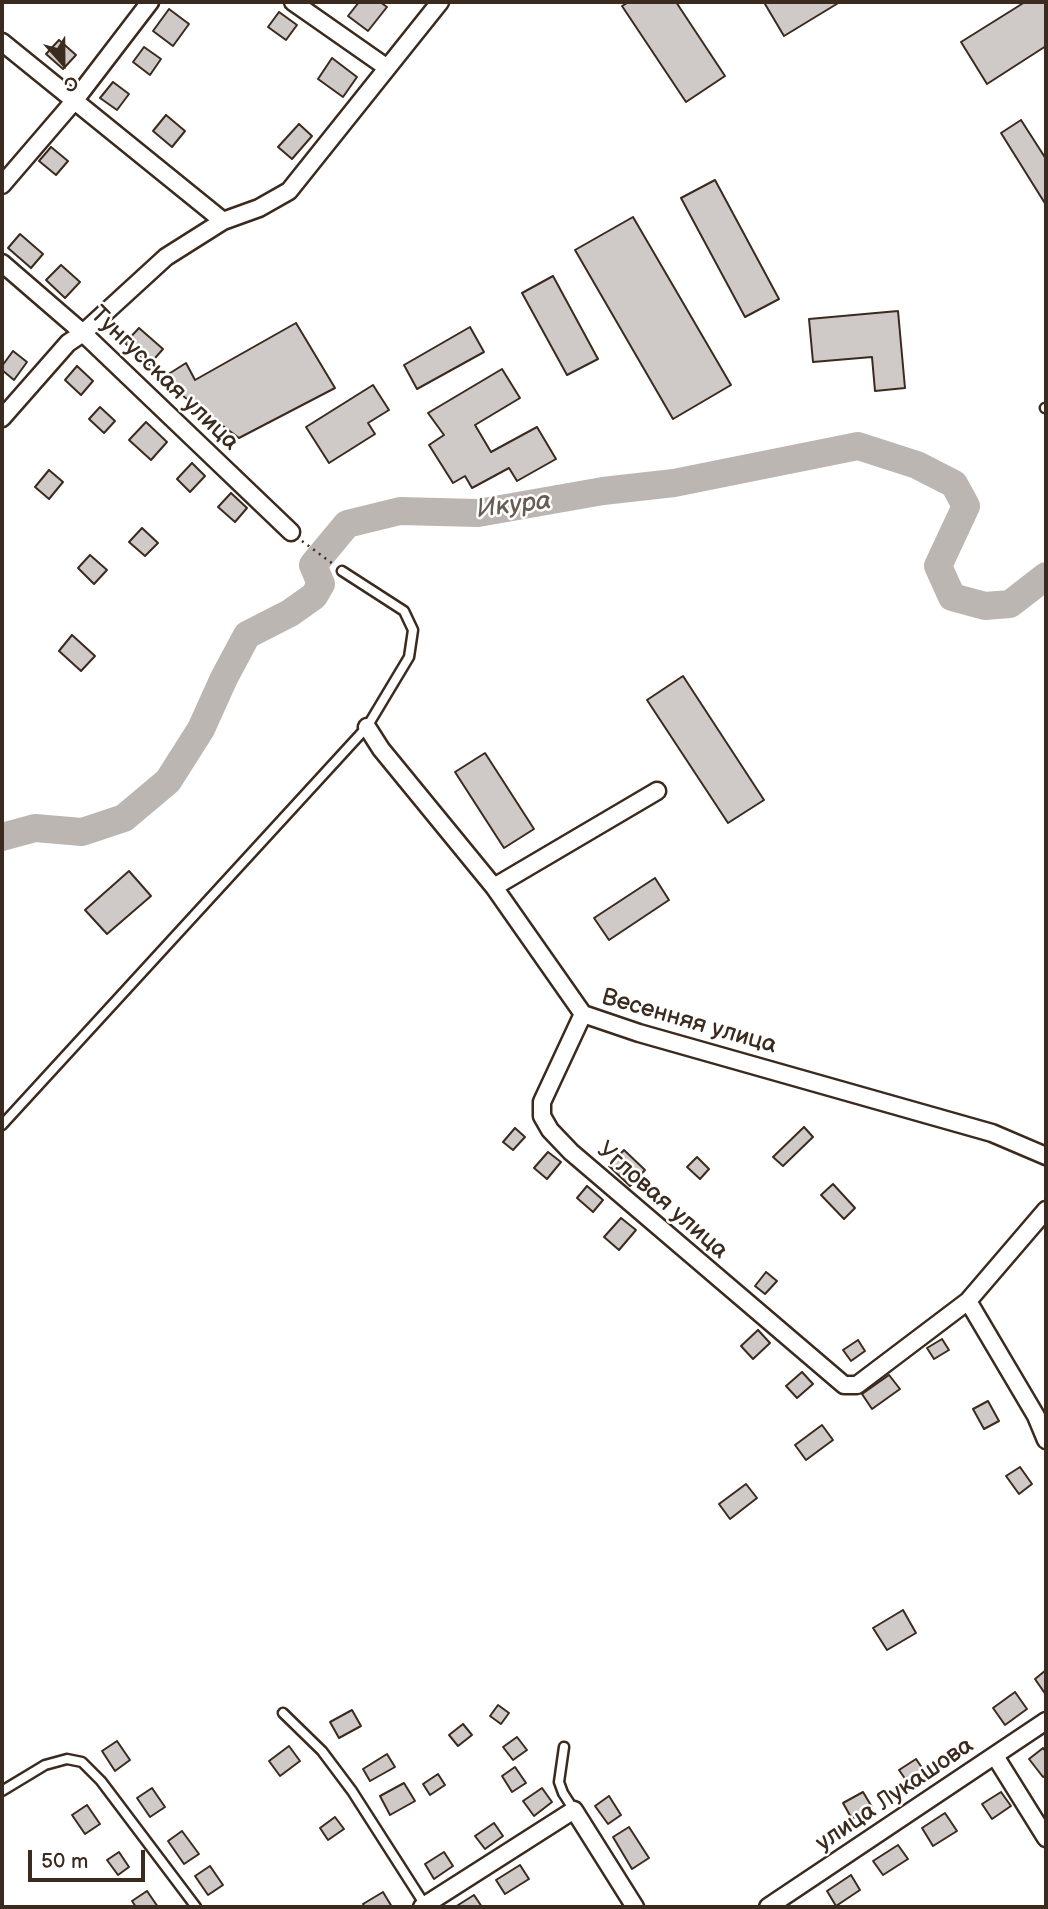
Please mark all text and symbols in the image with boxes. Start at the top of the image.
north arrow [28,28,98,98]
text: С [60,70,81,96]
street label: Тунгусская улица [84,301,244,457]
water label: Икура [475,486,553,526]
street label: Весенняя улица [598,983,780,1061]
street label: Угловая улица [591,1136,733,1266]
street label: улица Лукашова [811,1732,979,1858]
scale bar [32,1836,149,1880]
text: 50 m [41,1849,88,1874]

